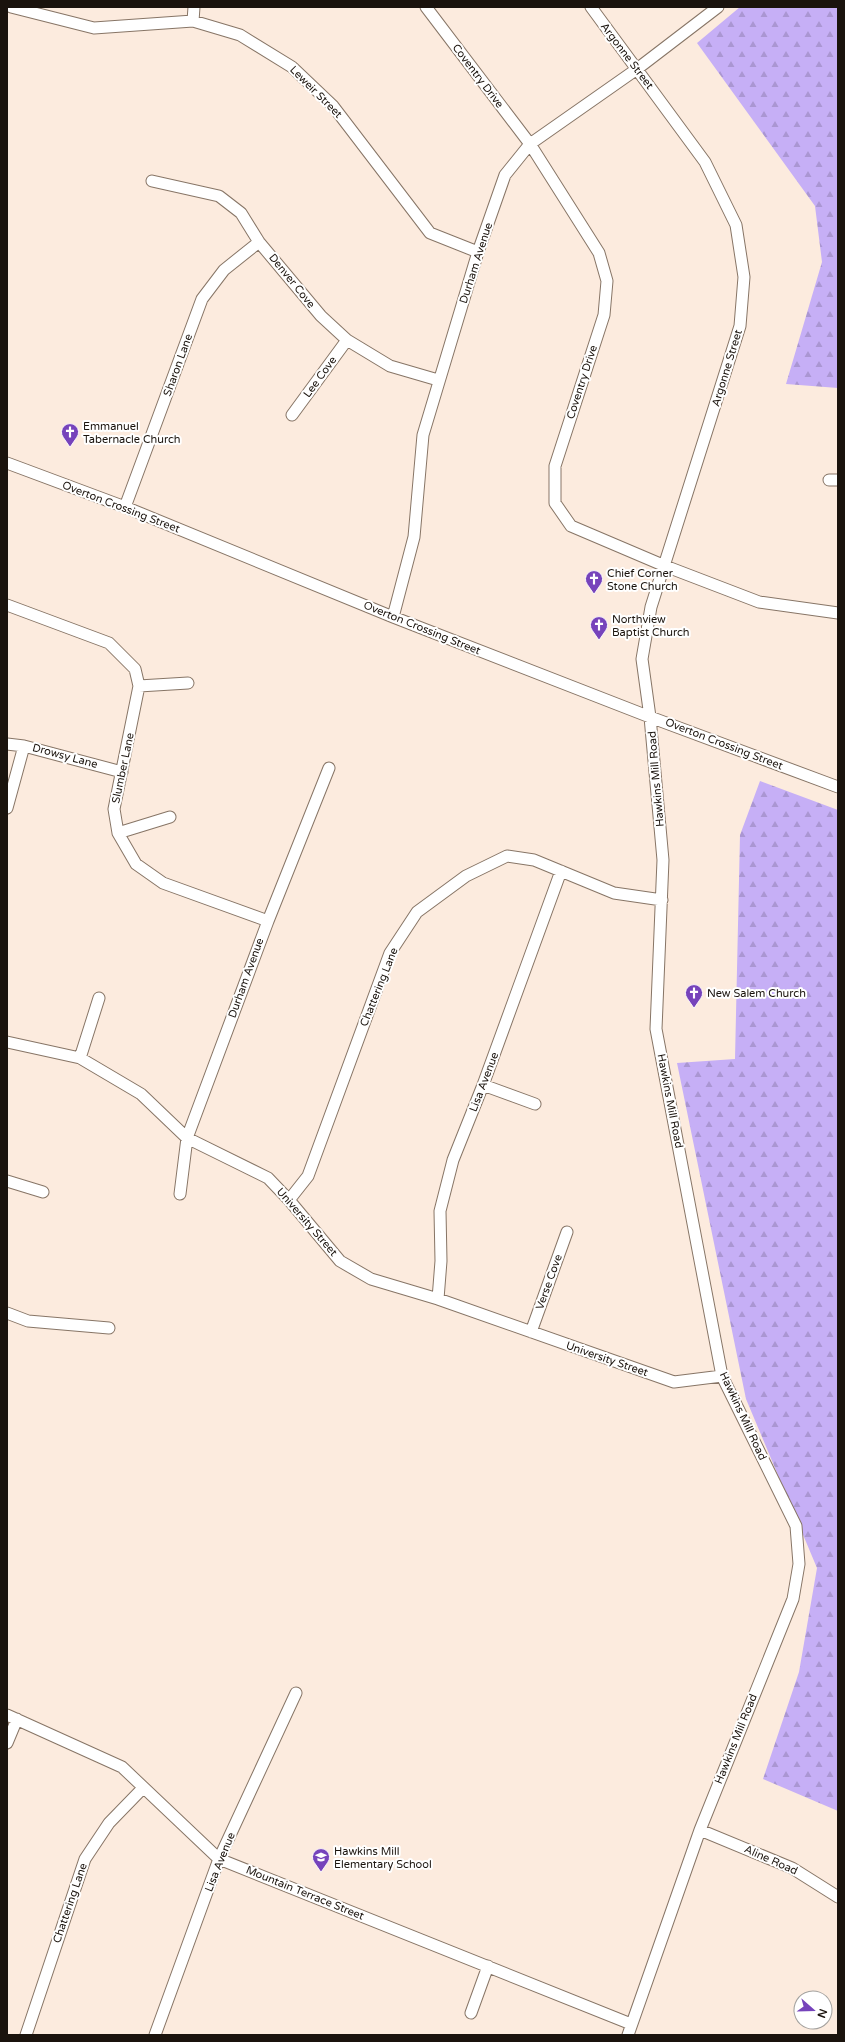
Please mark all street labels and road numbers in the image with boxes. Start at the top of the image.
street label: Argonne Street [598,20,656,92]
street label: Coventry Drive [450,41,506,111]
street label: Leweir Street [287,63,345,121]
street label: Durham Avenue [457,221,495,305]
street label: Denver Cove [266,251,318,311]
street label: Argonne Street [709,328,745,408]
street label: Sharon Lane [161,332,195,398]
street label: Coventry Drive [564,343,600,421]
street label: Lee Cove [301,354,339,400]
street label: Overton Crossing Street [60,479,182,535]
street label: Overton Crossing Street [362,599,482,657]
street label: Overton Crossing Street [663,716,785,772]
street label: Slumber Lane [109,731,137,805]
street label: Hawkins Mill Road [645,731,667,827]
street label: Drowsy Lane [31,741,99,771]
street label: Durham Avenue [225,936,267,1020]
street label: Chattering Lane [357,946,401,1028]
street label: Lisa Avenue [467,1050,501,1114]
street label: Hawkins Mill Road [654,1053,686,1149]
street label: University Street [274,1185,340,1259]
street label: Verse Cove [533,1253,565,1311]
street label: University Street [564,1339,650,1379]
street label: Hawkins Mill Road [717,1370,769,1462]
street label: Hawkins Mill Road [712,1692,760,1786]
street label: Lisa Avenue [202,1830,238,1894]
street label: Aline Road [742,1842,800,1878]
street label: Chattering Lane [50,1861,90,1945]
street label: Mountain Terrace Street [244,1863,366,1923]

